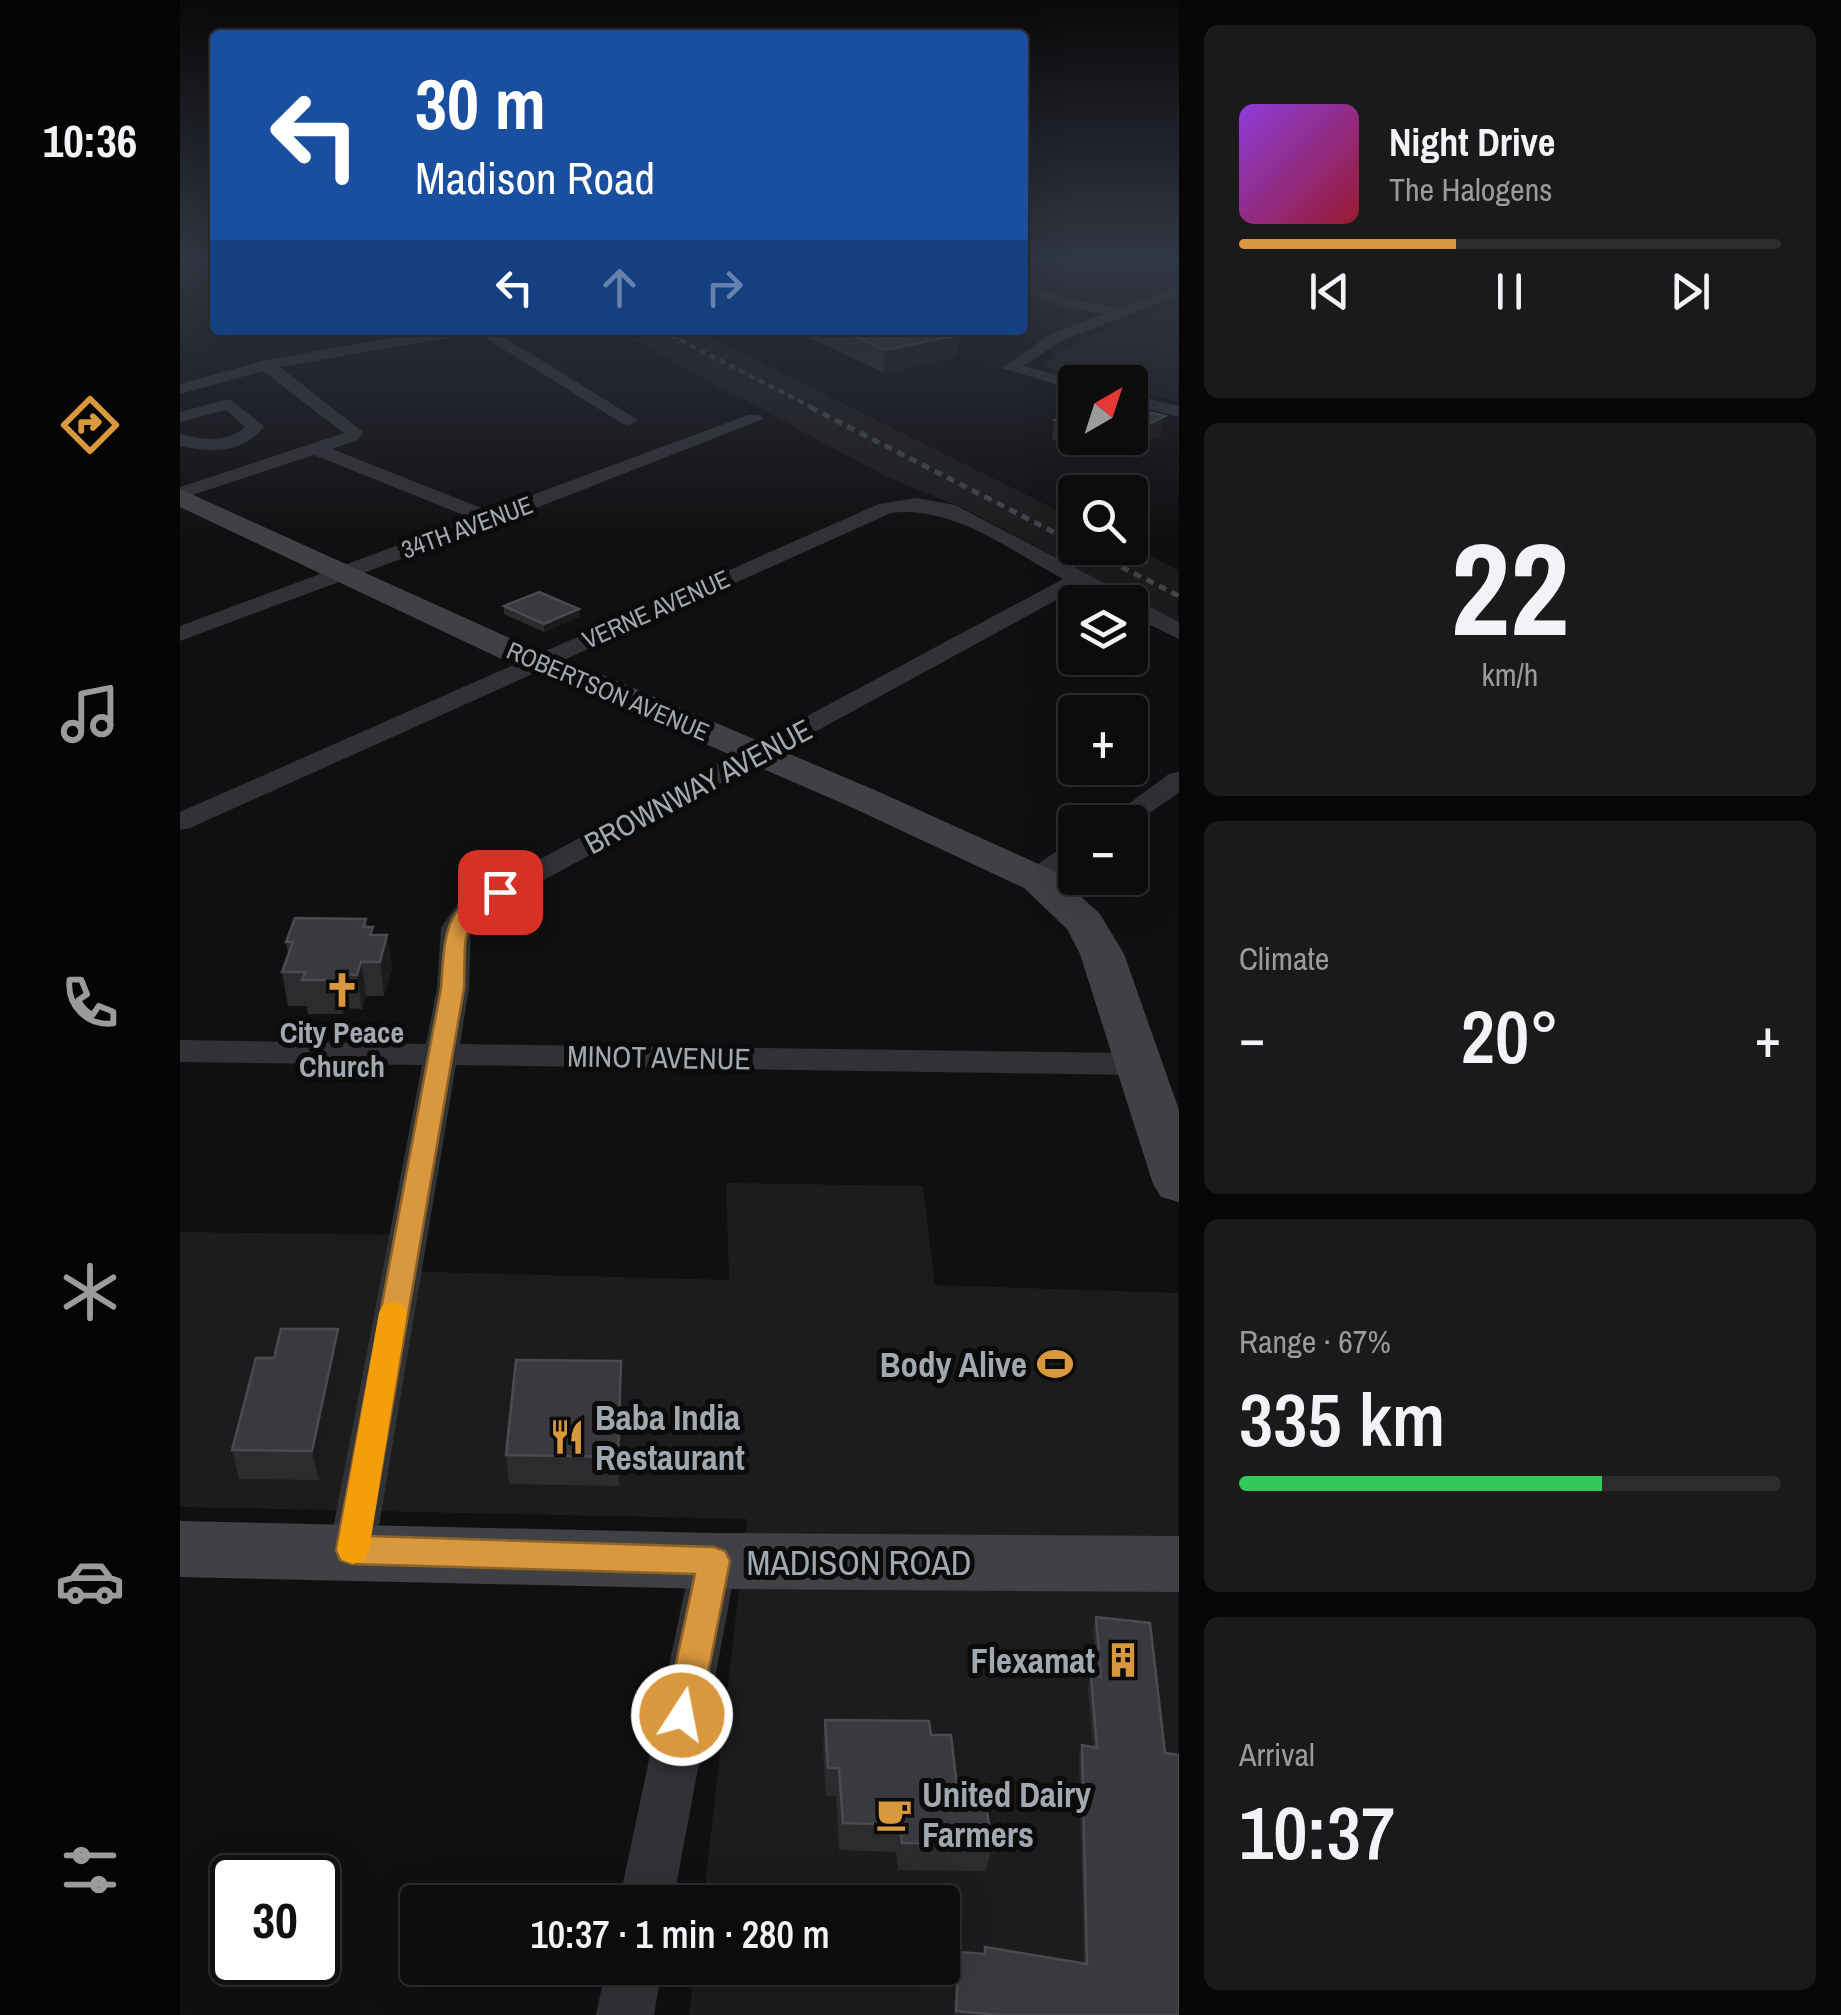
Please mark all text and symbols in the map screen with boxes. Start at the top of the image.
text: 30 m [415,57,546,151]
icon: left [250,70,380,200]
text: 10:36 [43,110,137,171]
text: Night Drive [1389,117,1555,168]
text: Madison Road [415,147,655,208]
text: The Halogens [1389,168,1552,211]
icon: left [487,260,542,315]
icon: ahead [592,260,647,315]
icon: right [697,260,752,315]
icon: previous [1302,264,1357,319]
icon: pause [1482,264,1537,319]
icon: next [1663,264,1718,319]
north arrow [1058,365,1148,455]
map controls [1058,365,1148,895]
icon: directions [55,390,125,460]
button: search [1058,475,1148,565]
street label: 34TH AVENUE [397,488,537,566]
text: 22 [1451,500,1569,676]
street label: VERNE AVENUE [577,561,735,657]
button: layers [1058,585,1148,675]
street label: ROBERTSON AVENUE [502,633,714,749]
text: km/h [1482,653,1538,696]
icon: music [55,679,125,749]
button: + [1058,695,1148,785]
street label: BROWNWAY AVENUE [577,709,819,863]
button: − [1058,805,1148,895]
pin [458,850,543,935]
icon: arrive [473,865,528,920]
text: Climate [1239,937,1329,980]
icon: phone [55,968,125,1038]
church icon: City Peace Church [323,971,361,1009]
text: 20° [1461,985,1559,1086]
text: − [1239,1000,1265,1074]
text: + [1755,1000,1781,1074]
place label: City Peace Church [280,1012,404,1086]
street label: MINOT AVENUE [567,1035,751,1079]
icon: climate [55,1257,125,1327]
text: Range · 67% [1239,1320,1391,1363]
place label: Body Alive [880,1341,1027,1388]
sports icon: Body Alive [1036,1345,1074,1383]
text: 335 km [1239,1368,1445,1469]
place label: Baba India Restaurant [595,1394,745,1481]
restaurant icon: Baba India Restaurant [548,1418,586,1456]
street label: MADISON ROAD [747,1539,971,1586]
icon: car [55,1546,125,1616]
place label: Flexamat [971,1637,1095,1684]
building icon: Flexamat [1104,1641,1142,1679]
position arrow [630,1663,734,1767]
text: Arrival [1239,1733,1315,1776]
place label: United Dairy Farmers [922,1771,1091,1858]
text: 10:37 [1239,1781,1395,1882]
cafe icon: United Dairy Farmers [875,1795,913,1833]
icon: filters [55,1835,125,1905]
speed limit sign: 30 [210,1855,340,1985]
text: 10:37 · 1 min · 280 m [530,1909,830,1960]

